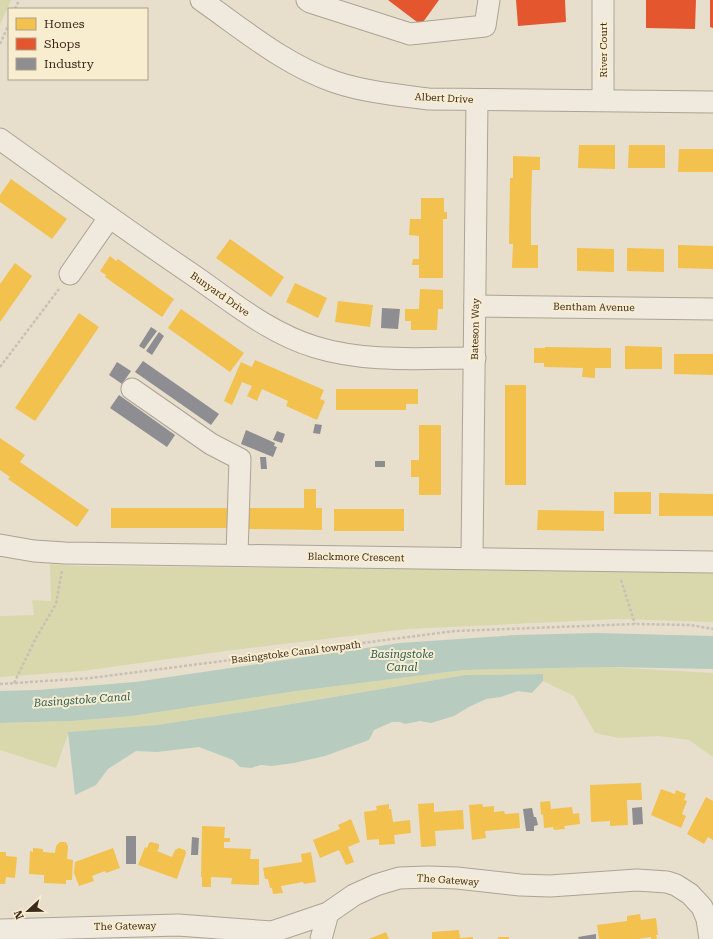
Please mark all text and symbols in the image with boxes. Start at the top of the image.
legend [8,8,148,80]
text: Homes [44,17,85,31]
street label: River Court [598,22,609,78]
text: Shops [44,37,80,51]
text: Industry [44,57,95,71]
street label: Albert Drive [414,91,474,105]
street label: Bunyard Drive [188,270,252,319]
street label: Bateson Way [469,298,481,360]
street label: Bentham Avenue [553,301,635,313]
street label: Blackmore Crescent [307,551,405,563]
street label: Basingstoke Canal towpath [230,639,362,665]
water label: Basingstoke Canal [369,648,434,674]
water label: Basingstoke Canal [32,690,131,710]
street label: The Gateway [416,872,480,888]
north arrow [8,891,48,931]
text: N [11,908,27,921]
street label: The Gateway [94,920,157,932]

